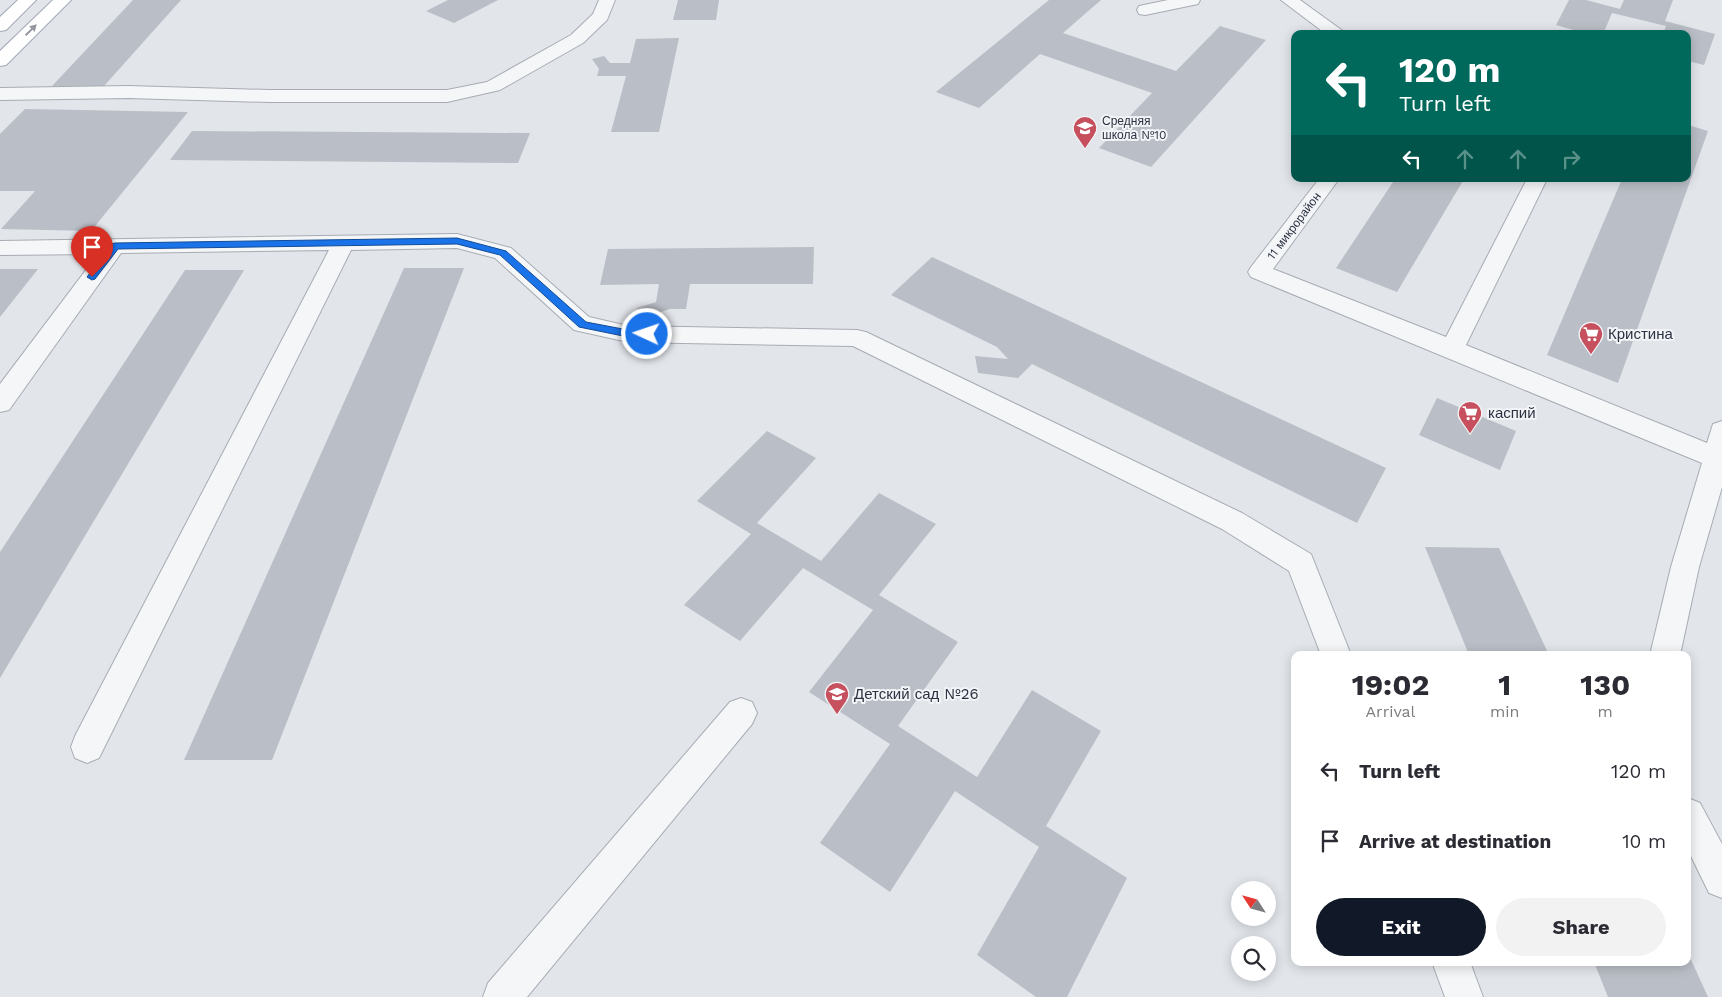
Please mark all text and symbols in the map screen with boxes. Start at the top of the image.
one-way arrow [25,24,37,36]
text: 120 m [1399,49,1500,91]
icon: left [1316,50,1381,115]
text: Turn left [1399,91,1491,116]
place label: Средняя школа №10 [1102,114,1166,142]
school or university icon: Средняя школа №10 [1072,115,1098,149]
icon: left [1398,145,1426,173]
icon: ahead [1451,145,1479,173]
icon: ahead [1504,145,1532,173]
icon: right [1557,145,1585,173]
street label: 11 микрорайон [1264,190,1324,262]
pin [71,226,113,277]
icon: arrive [78,233,106,261]
position arrow [620,307,672,359]
supermarket icon: Кристина [1578,321,1604,355]
place label: Кристина [1608,325,1673,343]
supermarket icon: каспий [1457,400,1483,434]
place label: каспий [1488,404,1536,422]
text: 19:02 [1352,667,1429,702]
text: 1 [1498,667,1511,702]
text: 130 [1580,667,1630,702]
school or university icon: Детский сад №26 [824,681,850,715]
place label: Детский сад №26 [854,685,979,703]
text: Arrival [1366,702,1416,721]
text: min [1490,702,1520,721]
text: m [1598,702,1613,721]
icon: left [1316,757,1344,785]
text: Turn left [1359,760,1440,783]
text: 120 m [1611,760,1666,783]
icon: arrive [1316,827,1344,855]
text: Arrive at destination [1359,830,1551,853]
text: 10 m [1622,830,1666,853]
north arrow [1231,881,1276,926]
map controls [1231,881,1276,981]
button: Exit [1316,898,1486,956]
button: Share [1496,898,1666,956]
button: search [1231,936,1276,981]

